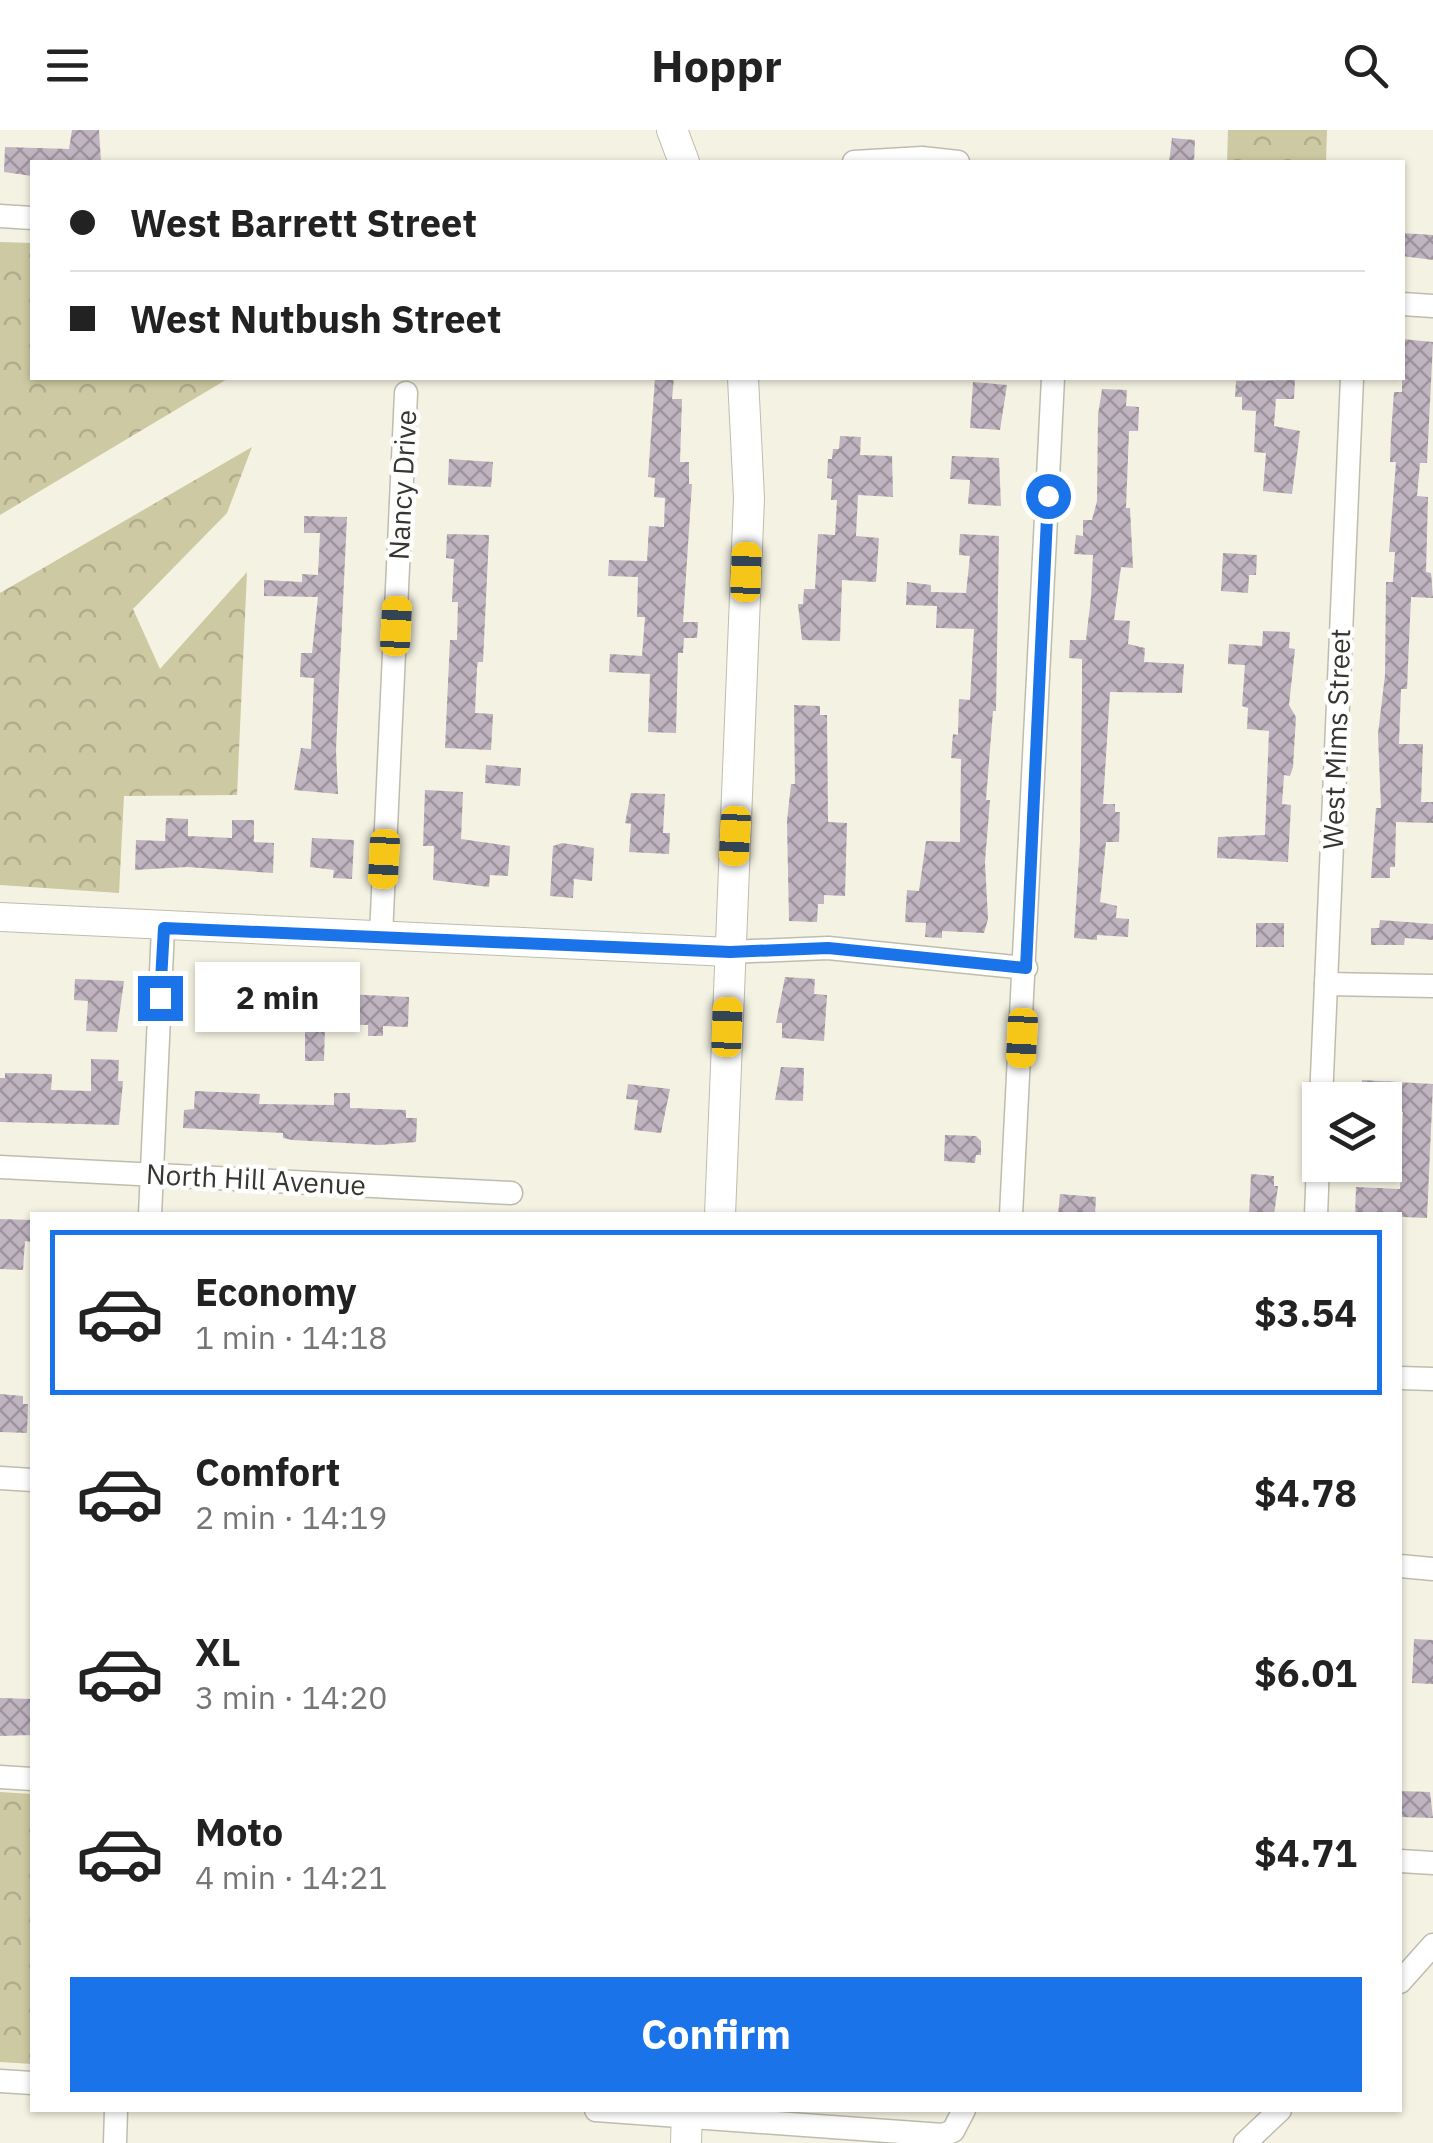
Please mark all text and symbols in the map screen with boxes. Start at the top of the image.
text: Hoppr [651,36,782,94]
icon: menu [40,38,95,93]
icon: search [1338,38,1393,93]
text: West Barrett Street [130,198,477,247]
text: West Nutbush Street [130,294,502,343]
street label: Nancy Drive [380,409,424,561]
route start [1026,474,1071,519]
car [730,541,762,603]
car [379,595,413,657]
street label: West Mims Street [1314,628,1358,850]
car [718,805,752,867]
car [367,828,401,890]
callout: 2 min [195,963,360,1033]
route end [138,976,183,1021]
text: 2 min [236,976,319,1018]
car [711,996,743,1058]
car [1005,1007,1039,1069]
map controls [1302,1082,1402,1182]
button: layers [1302,1082,1402,1182]
street label: North Hill Avenue [145,1155,367,1203]
text: Economy [195,1267,357,1316]
icon: car [75,1268,165,1358]
text: $3.54 [1254,1288,1357,1337]
text: 1 min · 14:18 [195,1316,388,1358]
text: Comfort [195,1447,340,1496]
icon: car [75,1448,165,1538]
text: $4.78 [1254,1468,1357,1517]
text: 2 min · 14:19 [195,1496,388,1538]
text: XL [195,1627,241,1676]
icon: car [75,1628,165,1718]
text: $6.01 [1254,1648,1357,1697]
text: 3 min · 14:20 [195,1676,388,1718]
text: Moto [195,1807,283,1856]
icon: car [75,1808,165,1898]
text: $4.71 [1254,1828,1357,1877]
text: 4 min · 14:21 [195,1856,388,1898]
button: Confirm [70,1977,1362,2092]

